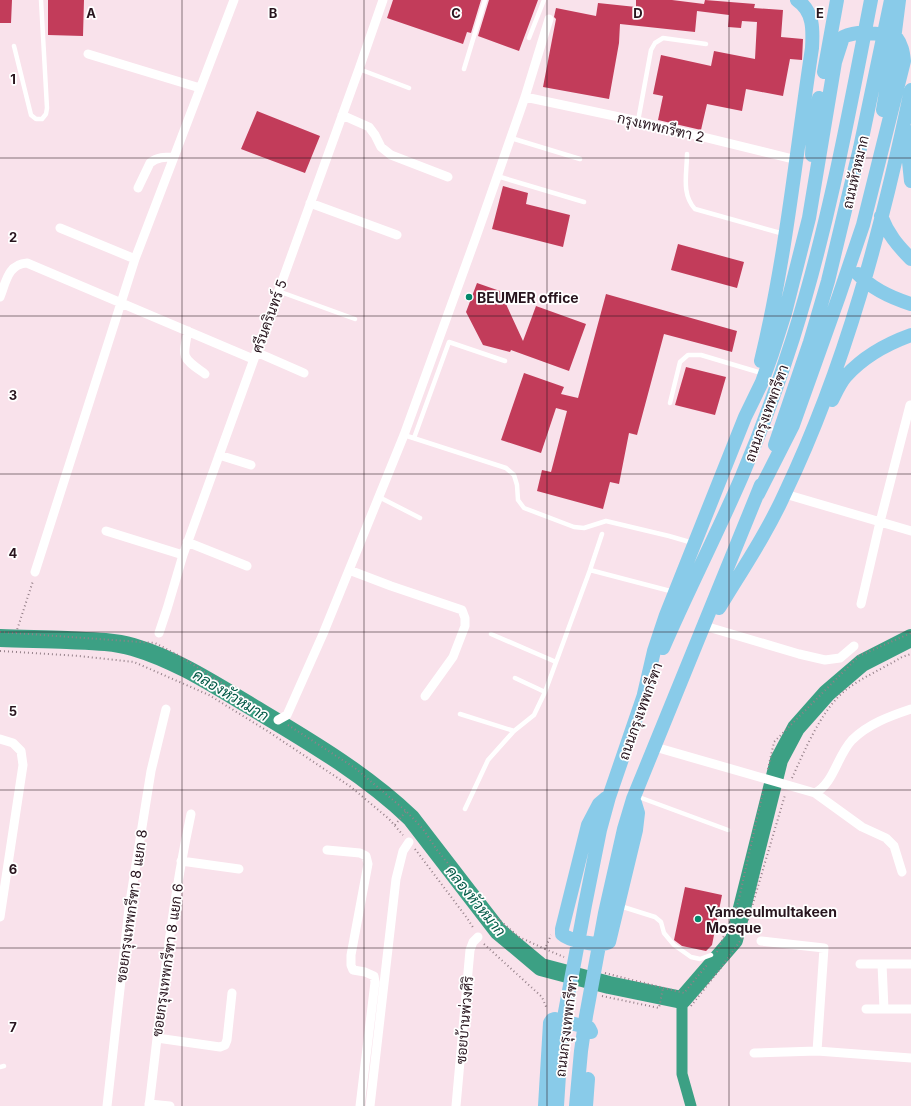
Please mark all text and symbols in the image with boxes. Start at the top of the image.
text: A [86,5,96,21]
text: B [269,5,278,21]
text: C [451,5,461,21]
text: D [633,5,643,21]
text: E [816,5,824,21]
text: 1 [10,71,16,87]
street label: กรุงเทพกรีฑา 2 [615,109,706,147]
street label: ถนนหัวหมาก [838,134,872,210]
text: 2 [9,229,17,245]
street label: ศรีนครินทร์ 5 [248,277,290,355]
place label: BEUMER office [477,289,579,306]
marker: BEUMER office [464,292,474,302]
street label: ถนนกรุงเทพกรีฑา [741,362,793,465]
text: 3 [9,387,17,403]
text: 4 [9,545,18,561]
street label: ถนนกรุงเทพกรีฑา [615,660,667,763]
water label: คลองหัวหมาก [190,665,272,725]
text: 5 [9,703,17,719]
street label: ซอยกรุงเทพกรีฑา 8 แยก 8 [112,828,152,984]
text: 6 [9,861,17,877]
water label: คลองหัวหมาก [442,862,510,940]
street label: ซอยกรุงเทพกรีฑา 8 แยก 6 [148,882,188,1038]
place label: Yameeulmultakeen Mosque [706,903,837,936]
marker: Yameeulmultakeen Mosque [693,914,703,924]
street label: ถนนกรุงเทพกรีฑา [551,974,583,1078]
street label: ซอยบ้านพ่วงศิริ [452,975,476,1065]
text: 7 [9,1019,17,1035]

